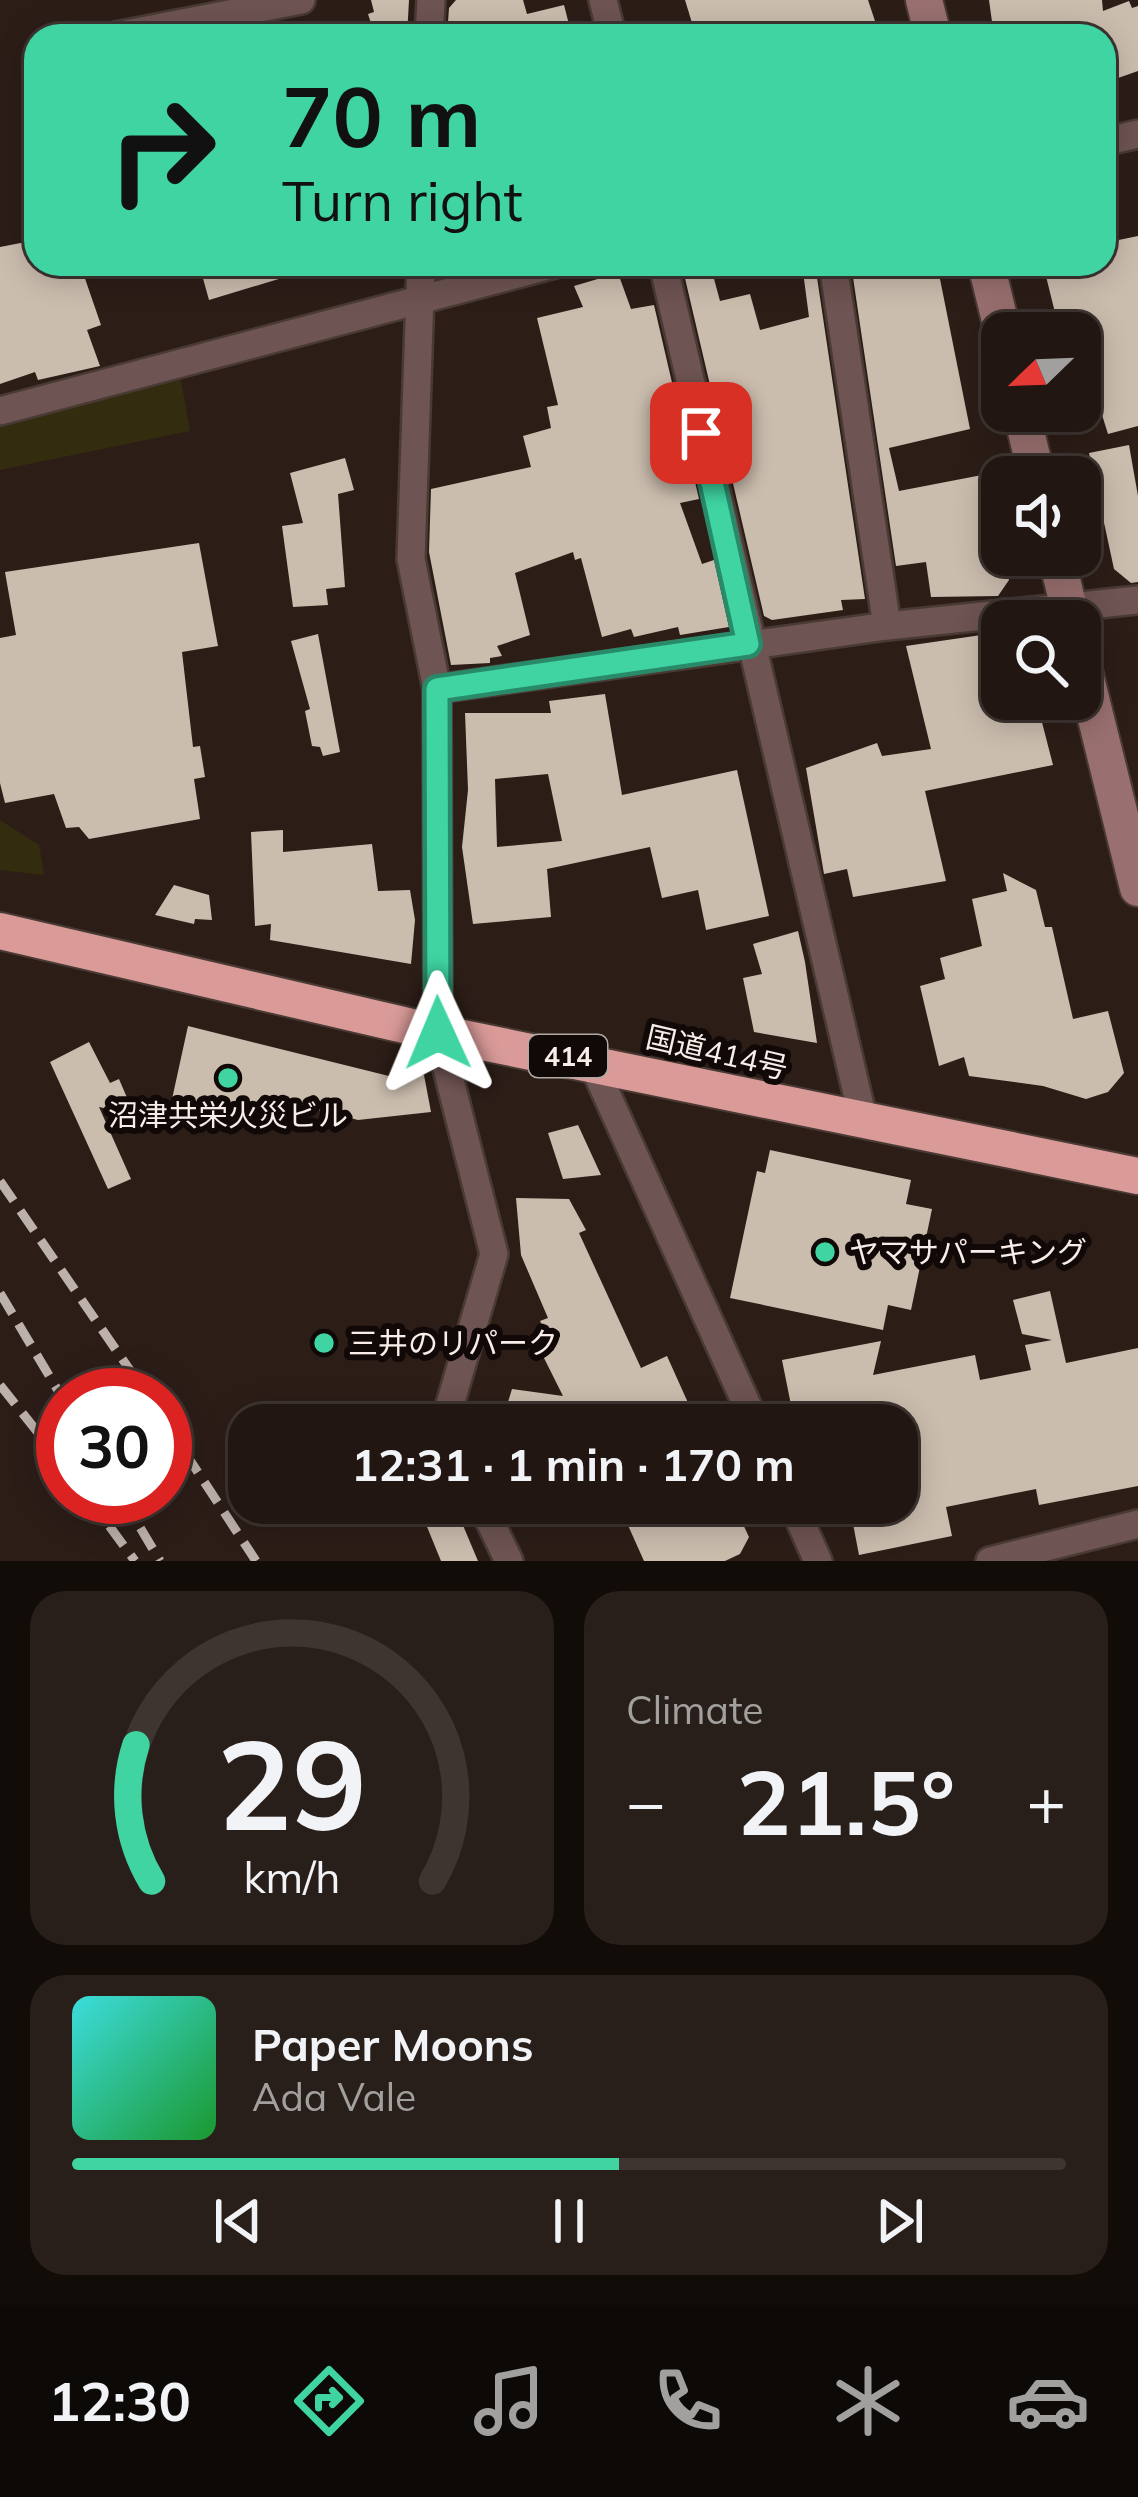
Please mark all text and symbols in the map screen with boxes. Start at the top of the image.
text: 70 m [282,63,481,168]
icon: right [84,72,240,228]
text: Turn right [282,167,523,235]
north arrow [981,312,1101,432]
map controls [981,312,1101,720]
pin [650,382,752,484]
icon: arrive [668,400,734,466]
button: sound [981,456,1101,576]
button: search [981,600,1101,720]
position arrow [375,970,501,1096]
street label: 国道414号 [643,1017,791,1087]
road number: 414 [529,1035,607,1077]
marker: 沼津共栄火災ビル [215,1065,241,1091]
place label: 沼津共栄火災ビル [108,1096,348,1134]
place label: ヤマサパーキング [849,1233,1087,1271]
marker: ヤマサパーキング [812,1239,838,1265]
place label: 三井のリパーク [348,1324,558,1362]
marker: 三井のリパーク [311,1330,337,1356]
speed limit sign: 30 [36,1368,192,1524]
text: 12:31 · 1 min · 170 m [351,1436,795,1492]
text: Climate [626,1685,764,1734]
text: 29 [217,1705,367,1861]
text: 21.5° [737,1745,955,1858]
text: − [626,1760,666,1843]
text: + [1026,1760,1066,1843]
text: km/h [243,1850,341,1904]
text: Paper Moons [252,2016,534,2072]
text: Ada Vale [252,2072,416,2121]
icon: previous [205,2188,271,2254]
icon: pause [536,2188,602,2254]
icon: next [867,2188,933,2254]
icon: directions [287,2359,371,2443]
icon: music [467,2359,551,2443]
icon: phone [646,2359,730,2443]
icon: climate [826,2359,910,2443]
icon: car [1006,2359,1090,2443]
text: 12:30 [48,2367,191,2435]

